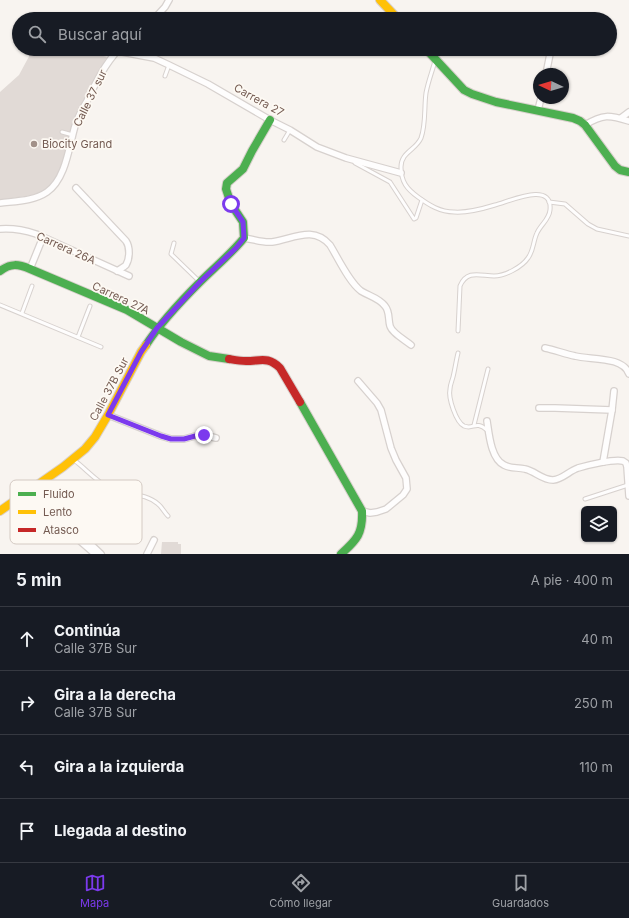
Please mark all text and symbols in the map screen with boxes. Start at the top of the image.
search box [12,12,617,56]
icon: search [26,23,48,45]
text: Buscar aquí [58,25,142,44]
street label: Calle 37 sur [70,67,110,129]
north arrow [533,68,569,104]
street label: Carrera 27 [231,80,287,120]
place label: Biocity Grand [42,137,112,151]
marker: Biocity Grand [29,139,39,149]
route start [222,195,240,213]
street label: Carrera 26A [34,229,98,267]
street label: Carrera 27A [90,279,152,318]
street label: Calle 37B Sur [86,355,132,423]
route end [195,426,213,444]
legend [10,480,142,544]
text: Fluido [43,487,75,501]
text: Lento [43,505,73,519]
map controls [581,506,617,542]
button: layers [581,506,617,542]
text: Atasco [43,523,79,537]
text: 5 min [16,570,62,590]
text: A pie · 400 m [531,572,613,588]
text: Continúa [54,621,121,640]
icon: ahead [16,628,38,650]
text: 40 m [581,631,613,647]
text: Calle 37B Sur [54,640,137,656]
text: Gira a la derecha [54,685,176,704]
icon: right [16,692,38,714]
text: 250 m [574,695,613,711]
text: Calle 37B Sur [54,704,137,720]
icon: left [16,756,38,778]
text: Gira a la izquierda [54,757,184,776]
text: 110 m [579,759,613,775]
icon: arrive [16,820,38,842]
text: Llegada al destino [54,821,187,840]
tab: Mapa [80,872,109,910]
tab: Cómo llegar [269,872,332,910]
tab: Guardados [492,872,549,910]

